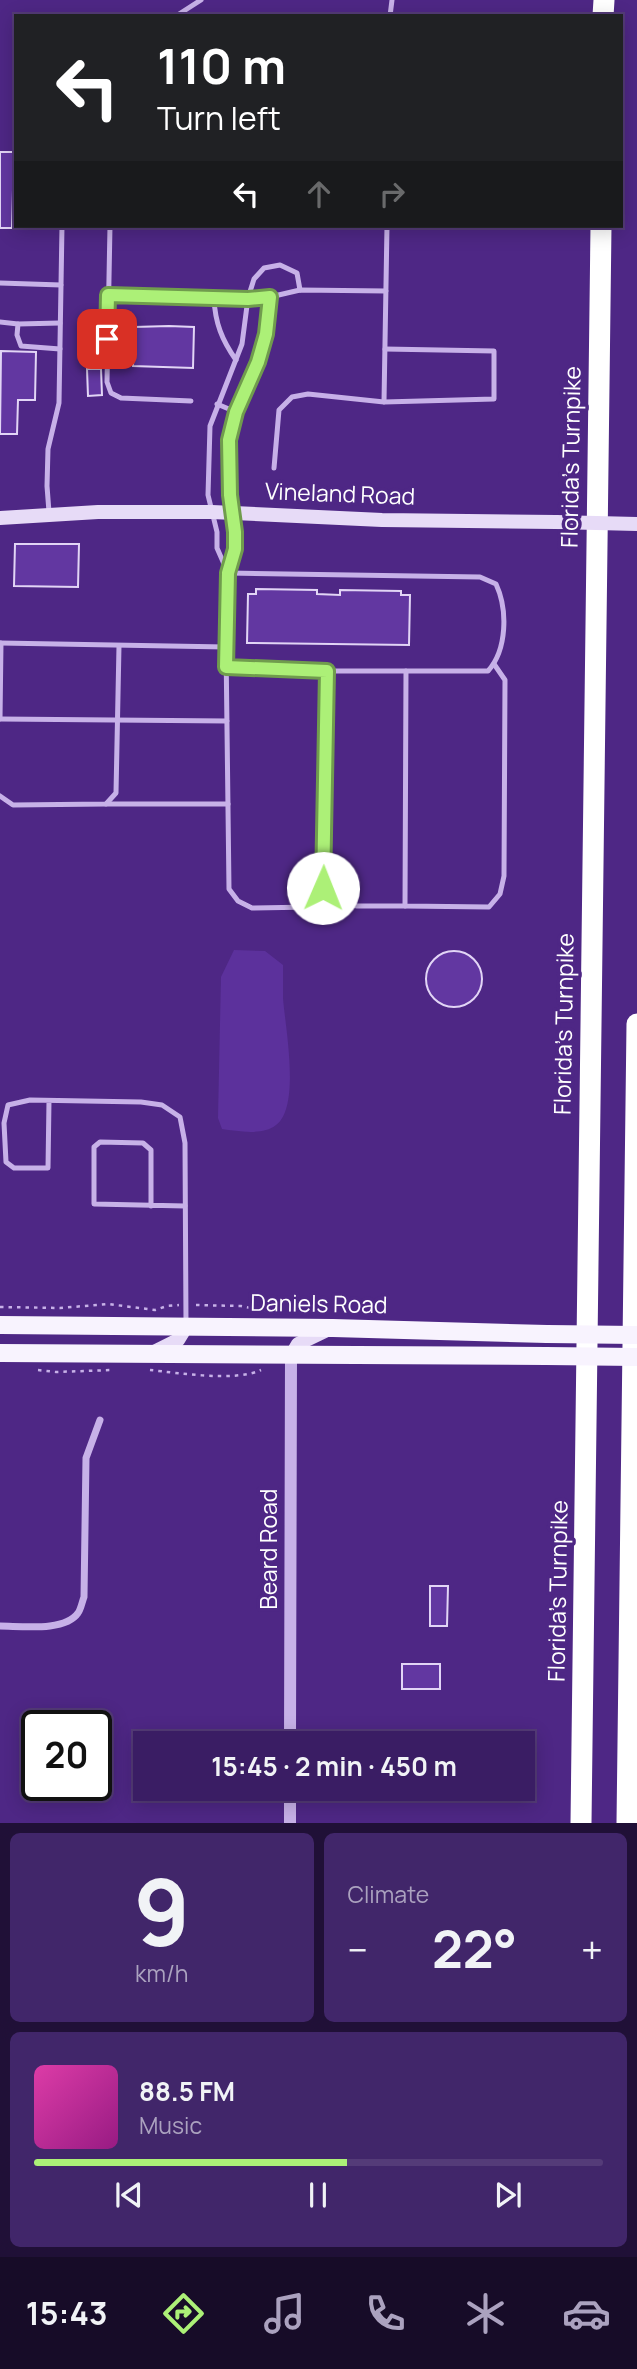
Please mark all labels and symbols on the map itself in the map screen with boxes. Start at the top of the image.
pin [77,309,137,369]
street label: Florida's Turnpike [552,366,588,548]
street label: Vineland Road [264,474,416,512]
position arrow [286,851,360,925]
street label: Florida's Turnpike [545,933,581,1115]
street label: Daniels Road [250,1286,388,1320]
street label: Beard Road [252,1489,284,1609]
street label: Florida's Turnpike [539,1500,575,1682]
speed limit sign: 20 [21,1710,112,1801]

